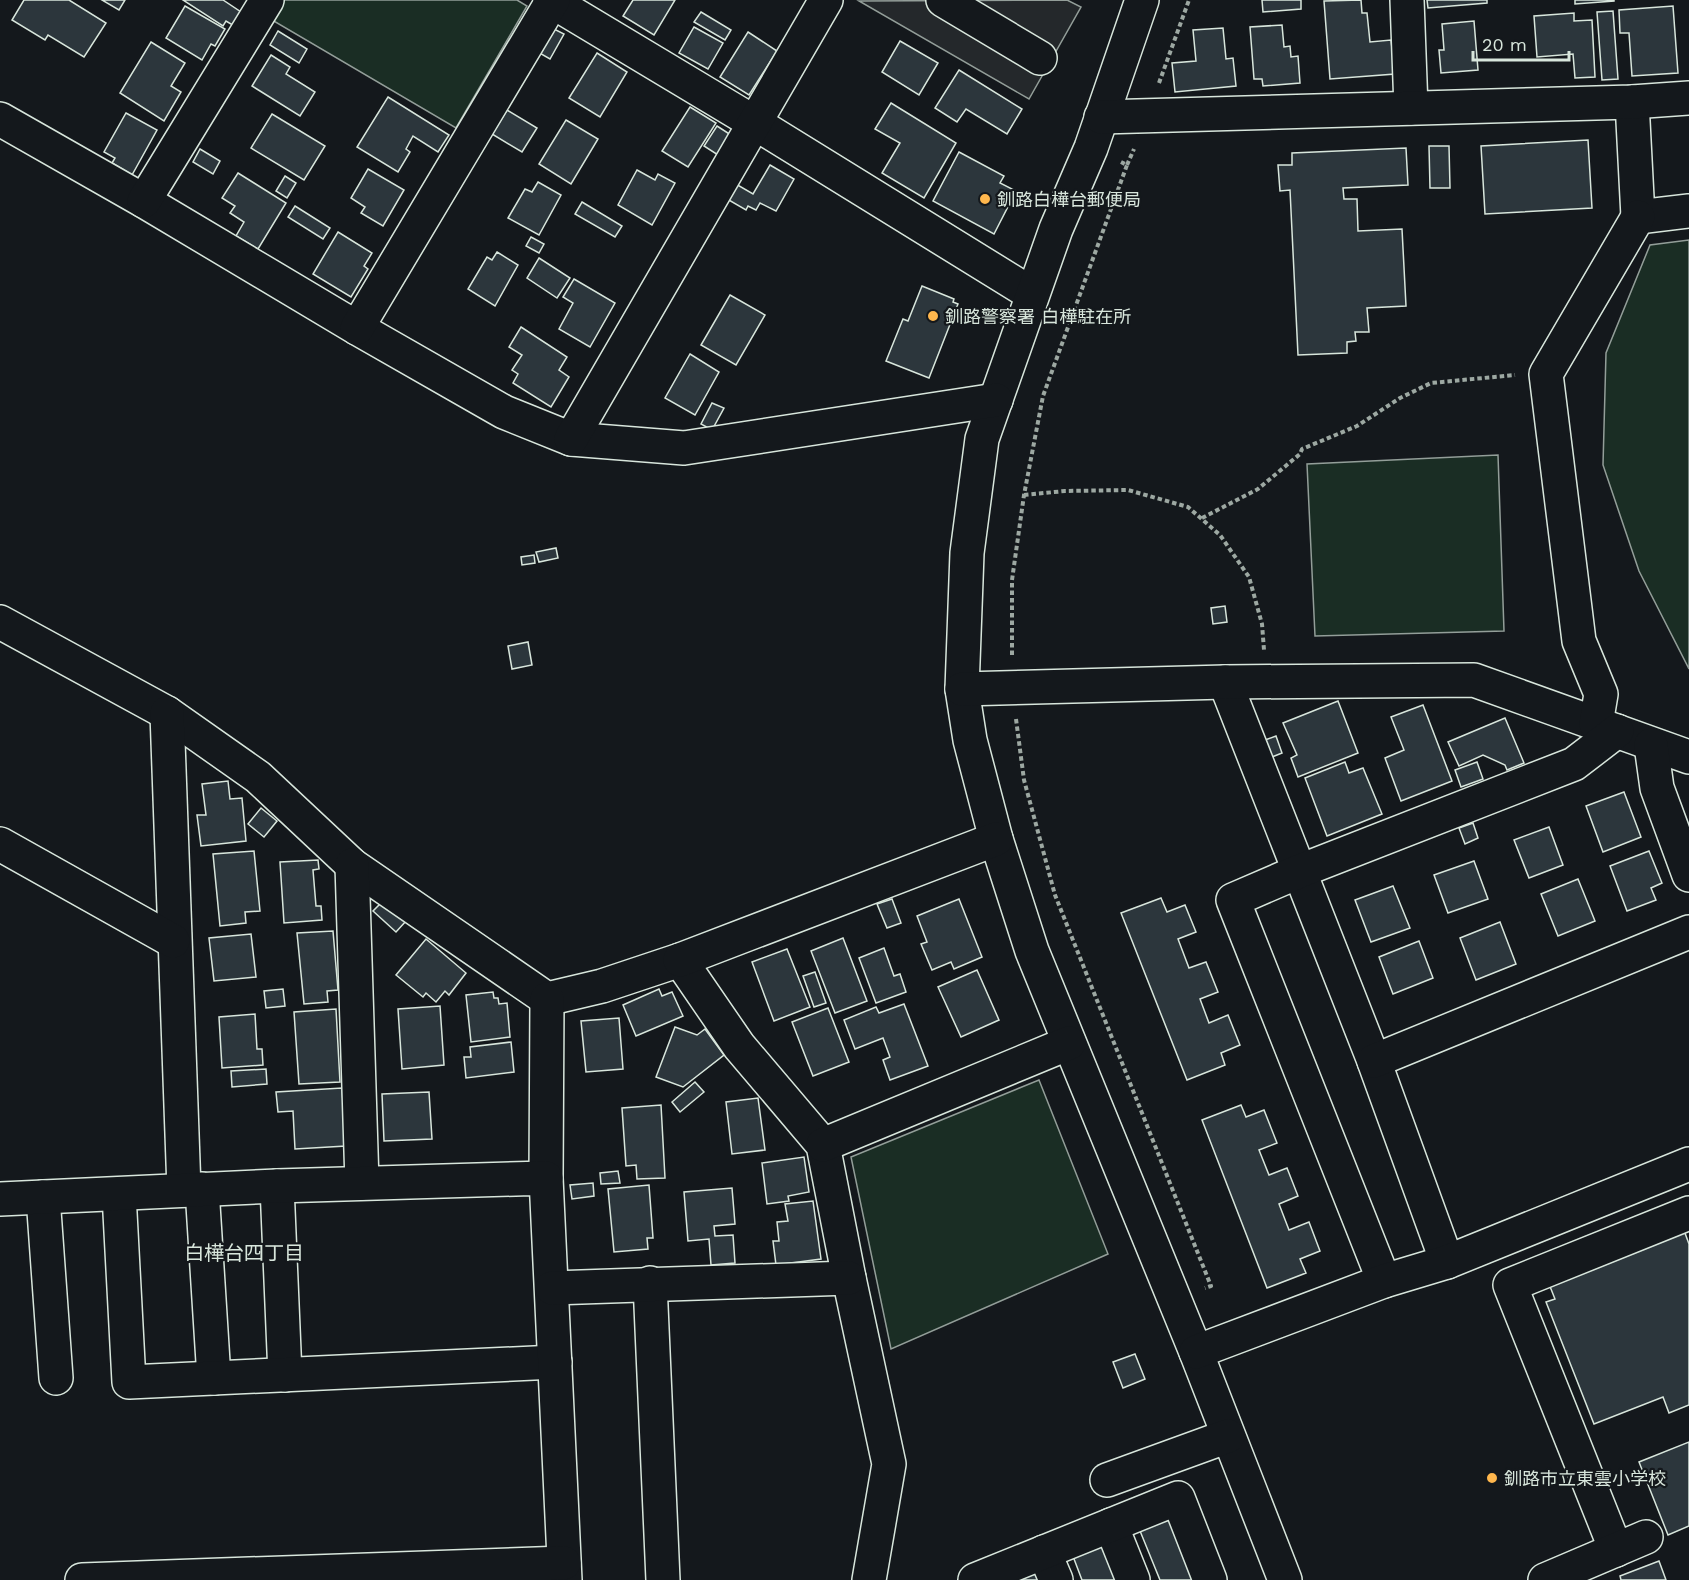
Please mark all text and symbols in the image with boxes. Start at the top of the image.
scale bar [1473,24,1569,62]
text: 20 m [1482,34,1527,55]
place label: 釧路白樺台郵便局 [997,189,1141,210]
marker: 釧路白樺台郵便局 [978,192,992,206]
place label: 釧路警察署 白樺駐在所 [945,306,1131,327]
marker: 釧路警察署 白樺駐在所 [926,309,940,323]
district label: 白樺台四丁目 [184,1241,304,1265]
place label: 釧路市立東雲小学校 [1504,1468,1666,1489]
marker: 釧路市立東雲小学校 [1485,1471,1499,1485]

